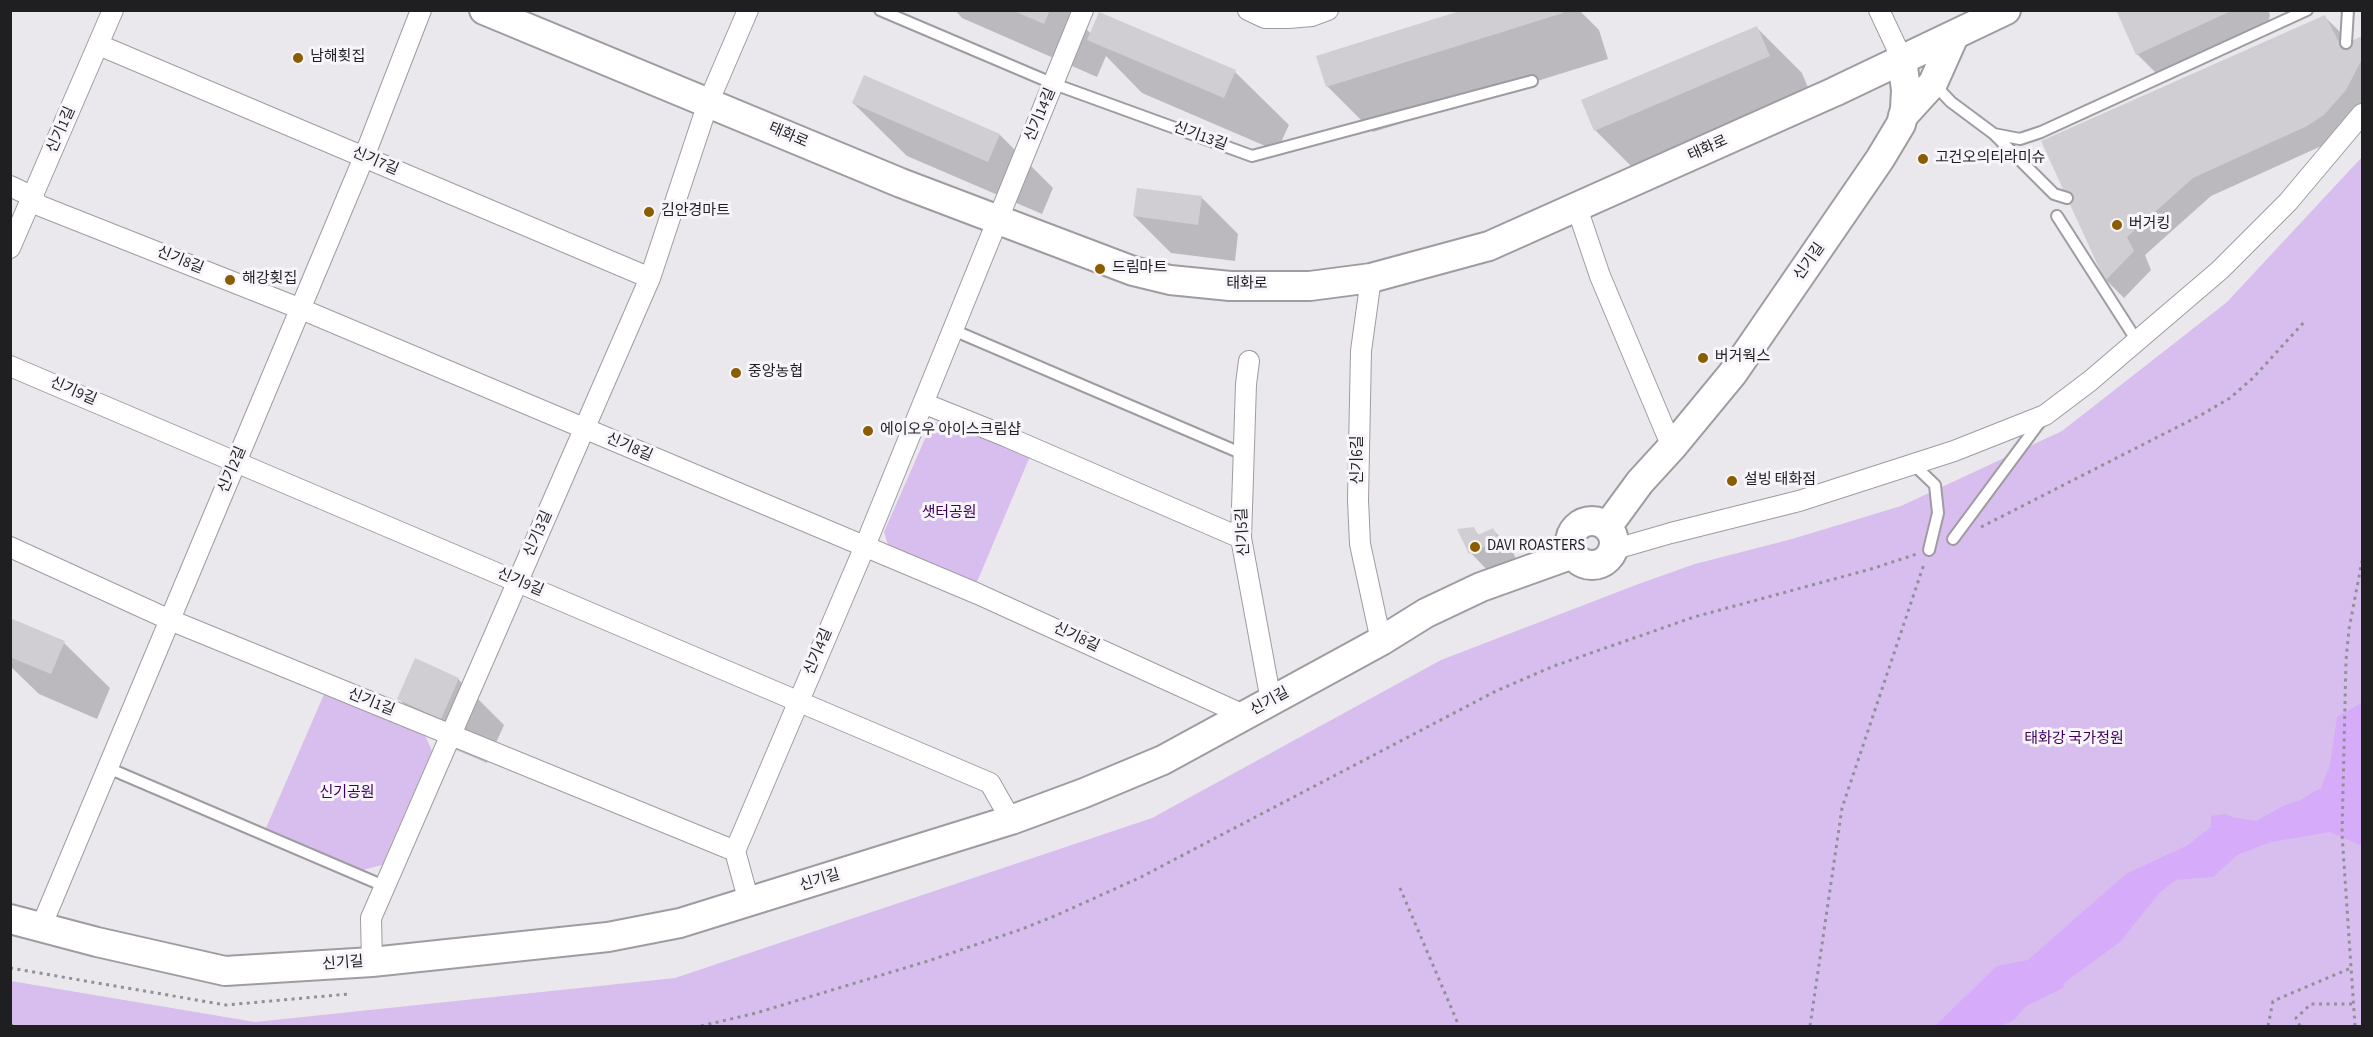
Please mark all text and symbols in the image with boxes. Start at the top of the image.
place label: 남해횟집 [310,49,365,67]
marker: 남해횟집 [291,51,305,65]
street label: 신기14길 [1022,86,1060,144]
street label: 신기1길 [44,104,80,156]
street label: 신기13길 [1170,119,1230,155]
street label: 태화로 [765,120,811,152]
street label: 태화로 [1685,132,1731,166]
street label: 신기7길 [349,144,401,180]
place label: 고건오의티라미슈 [1935,150,2045,168]
marker: 고건오의티라미슈 [1916,152,1930,166]
place label: 김안경마트 [661,203,730,221]
marker: 김안경마트 [642,205,656,219]
place label: 버거킹 [2129,216,2170,234]
marker: 버거킹 [2110,218,2124,232]
street label: 신기길 [1791,240,1829,284]
street label: 신기8길 [154,244,206,278]
place label: 드림마트 [1112,260,1167,278]
marker: 드림마트 [1093,262,1107,276]
place label: 해강횟집 [242,271,297,289]
marker: 해강횟집 [223,273,237,287]
street label: 태화로 [1226,276,1268,294]
place label: 버거웍스 [1715,349,1770,367]
marker: 버거웍스 [1696,351,1710,365]
place label: 중앙농협 [748,364,803,382]
marker: 중앙농협 [729,366,743,380]
street label: 신기9길 [47,374,99,410]
place label: 에이오우 아이스크림샵 [880,422,1021,440]
marker: 에이오우 아이스크림샵 [861,424,875,438]
street label: 신기8길 [603,430,655,466]
street label: 신기6길 [1350,436,1368,484]
street label: 신기2길 [215,444,251,496]
place label: 설빙 태화점 [1744,472,1816,490]
marker: 설빙 태화점 [1725,474,1739,488]
park label: 샛터공원 [921,505,977,523]
street label: 신기5길 [1234,507,1254,557]
street label: 신기3길 [521,508,557,560]
place label: DAVI ROASTERS [1487,538,1585,556]
marker: DAVI ROASTERS [1468,540,1482,554]
street label: 신기9길 [494,565,546,601]
street label: 신기8길 [1050,620,1102,656]
street label: 신기4길 [801,626,837,678]
street label: 신기길 [1248,684,1292,720]
street label: 신기1길 [345,686,397,720]
park label: 태화강 국가정원 [2024,731,2124,749]
park label: 신기공원 [319,785,375,803]
street label: 신기길 [798,866,842,896]
street label: 신기길 [322,954,364,974]

